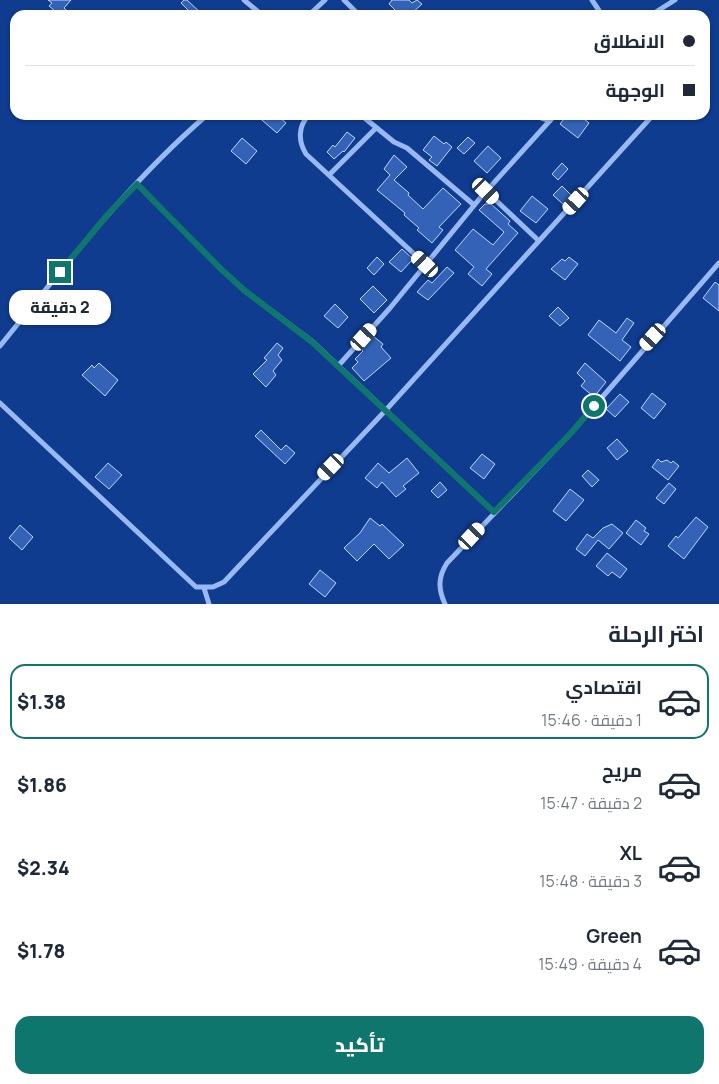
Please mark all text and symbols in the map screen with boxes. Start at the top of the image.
text: الانطلاق [594,28,665,54]
text: الوجهة [605,77,665,103]
car [469,175,502,207]
car [560,185,591,217]
car [408,248,441,280]
route end [49,261,71,283]
callout: 2 دقيقة [9,290,111,324]
text: 2 دقيقة [30,296,90,318]
car [348,321,379,353]
car [637,321,668,353]
route start [583,395,605,417]
car [315,451,346,483]
car [456,520,487,552]
text: اختر الرحلة [608,619,704,649]
text: اقتصادي [566,674,642,700]
icon: car [657,679,702,724]
text: $1.38 [17,689,66,715]
text: 1 دقيقة · 15:46 [541,709,642,731]
text: مريح [602,757,642,783]
icon: car [657,762,702,807]
text: $1.86 [17,772,67,798]
text: 2 دقيقة · 15:47 [540,792,642,814]
text: XL [619,840,642,866]
icon: car [657,845,702,890]
text: $2.34 [17,855,70,881]
text: 3 دقيقة · 15:48 [539,870,642,892]
text: Green [586,923,642,949]
icon: car [657,928,702,973]
text: $1.78 [17,938,65,964]
text: 4 دقيقة · 15:49 [538,953,642,975]
button: تأكيد [15,1016,704,1074]

